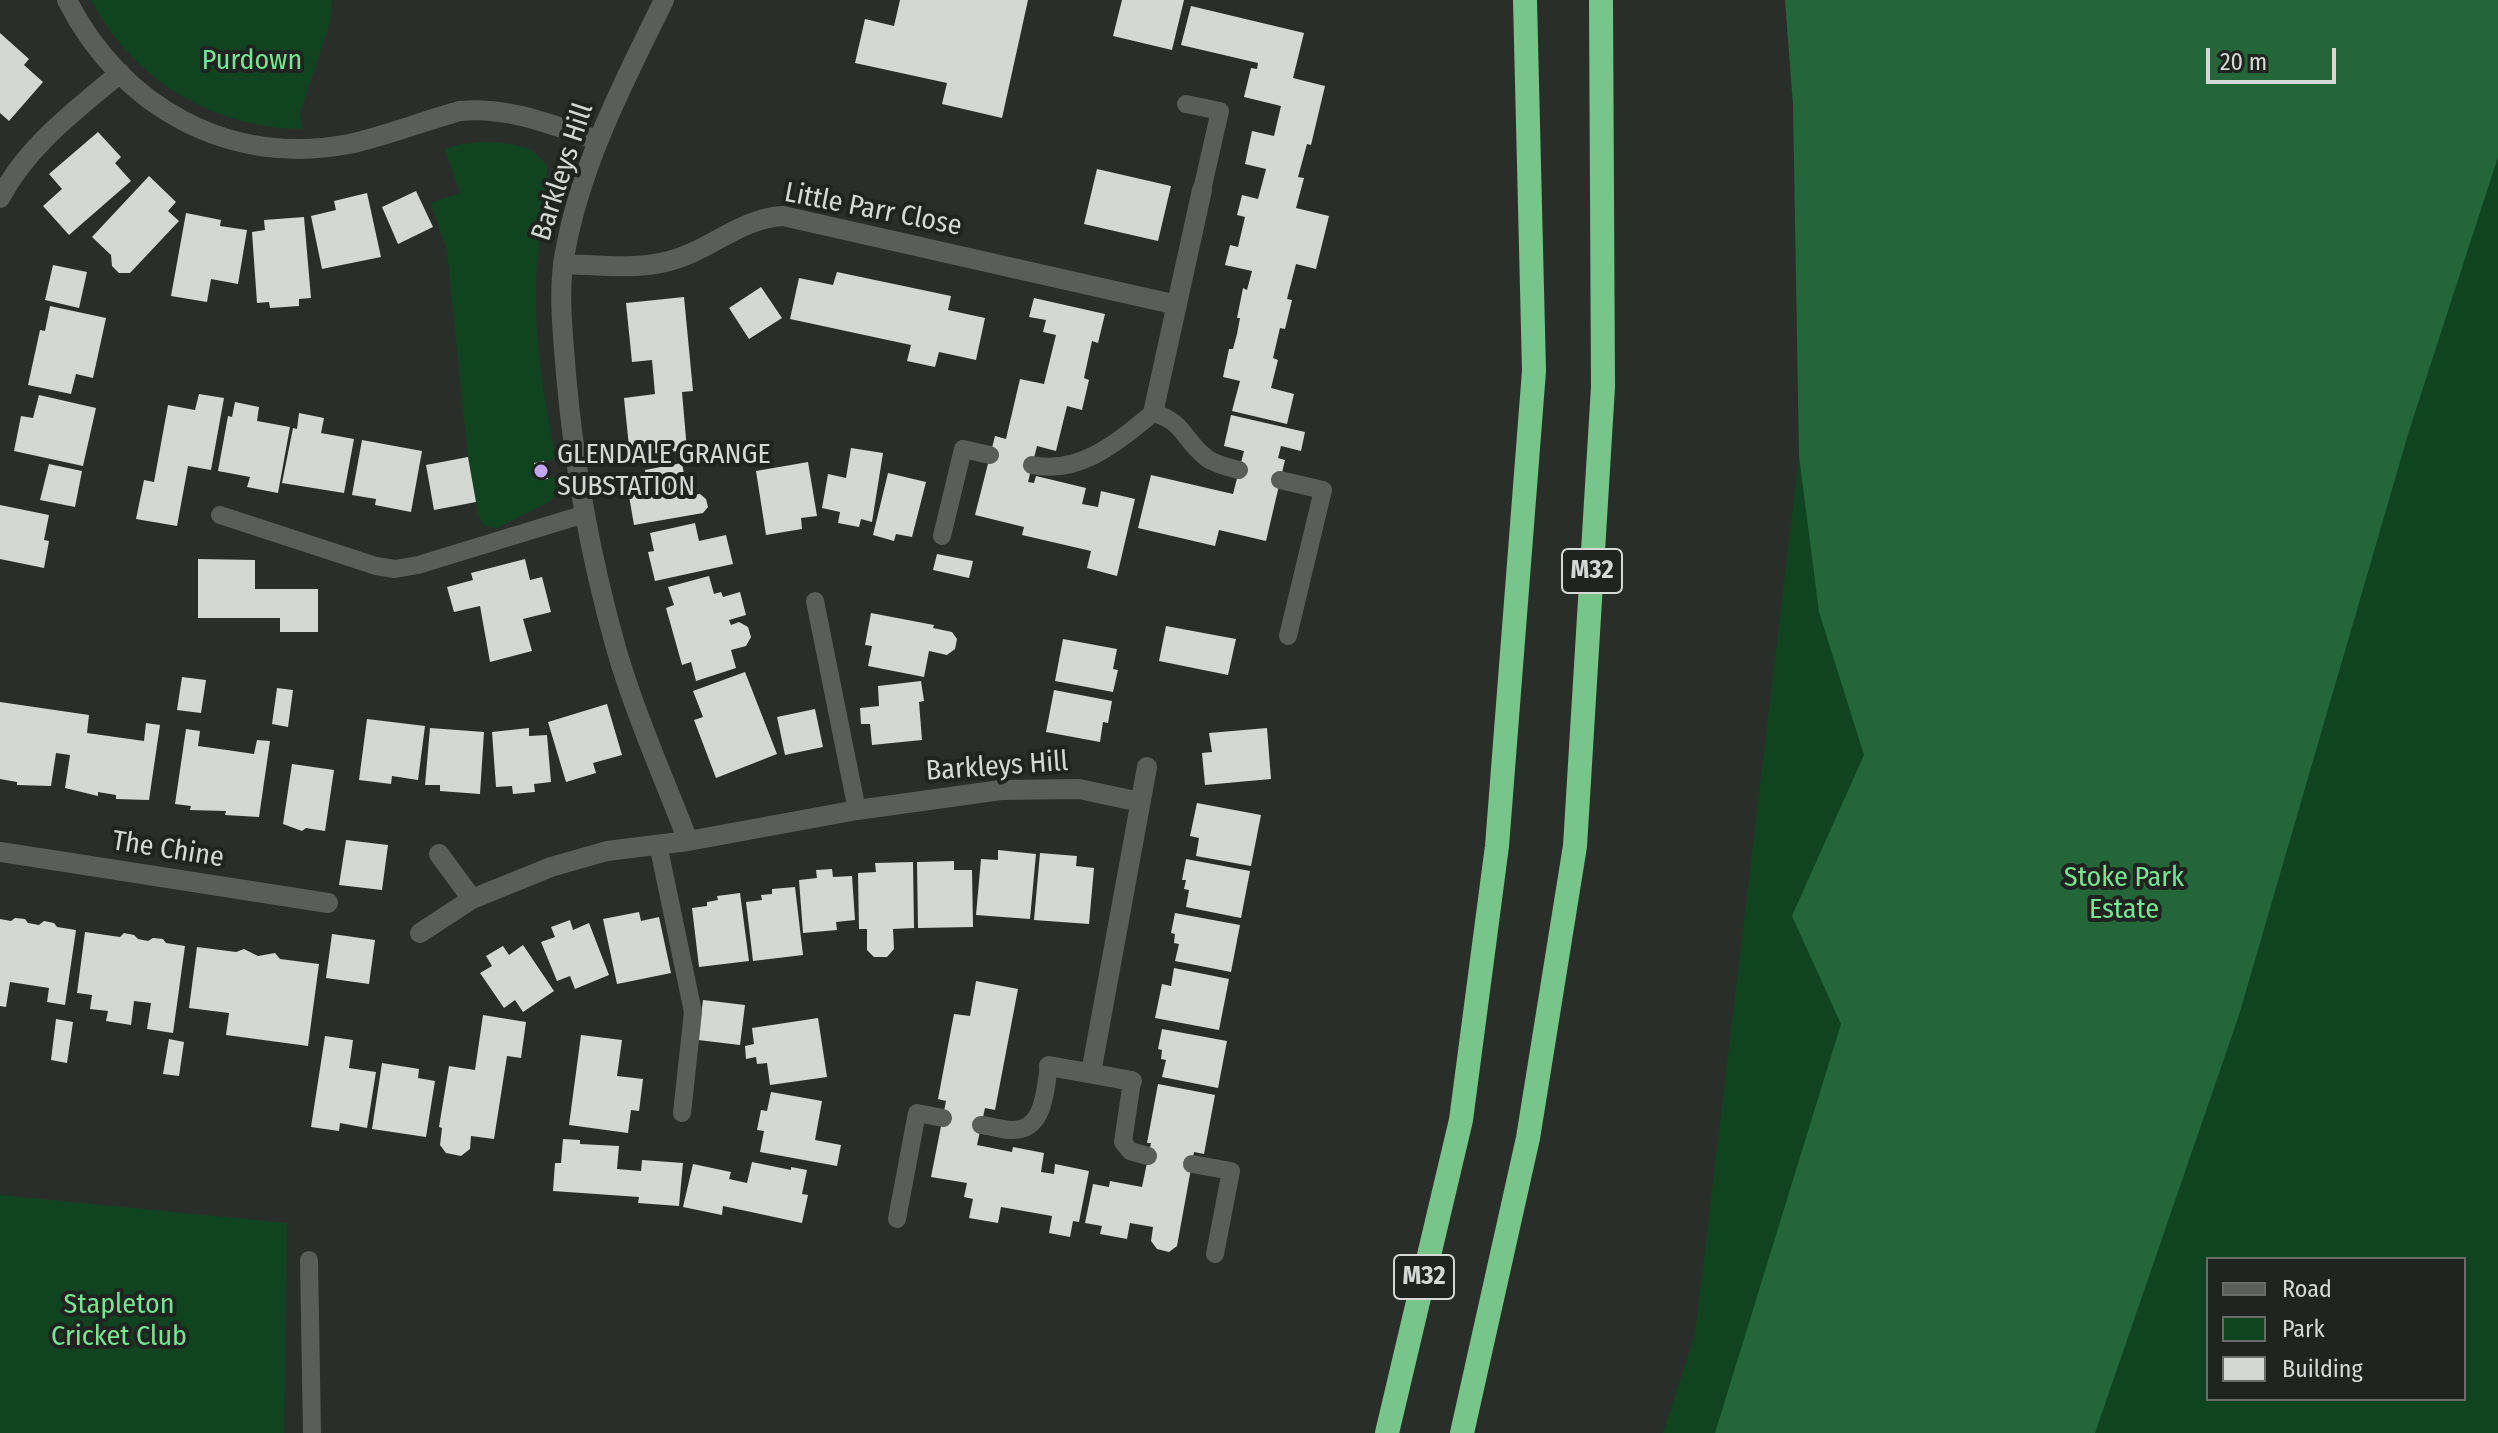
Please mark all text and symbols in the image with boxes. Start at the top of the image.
scale bar [2210,32,2340,82]
park label: Purdown [202,44,302,78]
text: 20 m [2220,48,2267,76]
street label: Barkleys Hill [525,99,601,245]
street label: Little Parr Close [781,176,965,244]
place label: GLENDALE GRANGE SUBSTATION [557,438,771,504]
marker: GLENDALE GRANGE SUBSTATION [532,462,550,480]
road number: M32 [1562,549,1622,593]
street label: Barkleys Hill [925,745,1069,789]
street label: The Chine [110,825,226,875]
park label: Stoke Park Estate [2064,861,2184,927]
road number: M32 [1394,1255,1454,1299]
legend [2206,1257,2466,1401]
text: Road [2282,1275,2332,1303]
park label: Stapleton Cricket Club [51,1288,187,1354]
text: Park [2282,1315,2325,1343]
text: Building [2282,1355,2363,1383]

